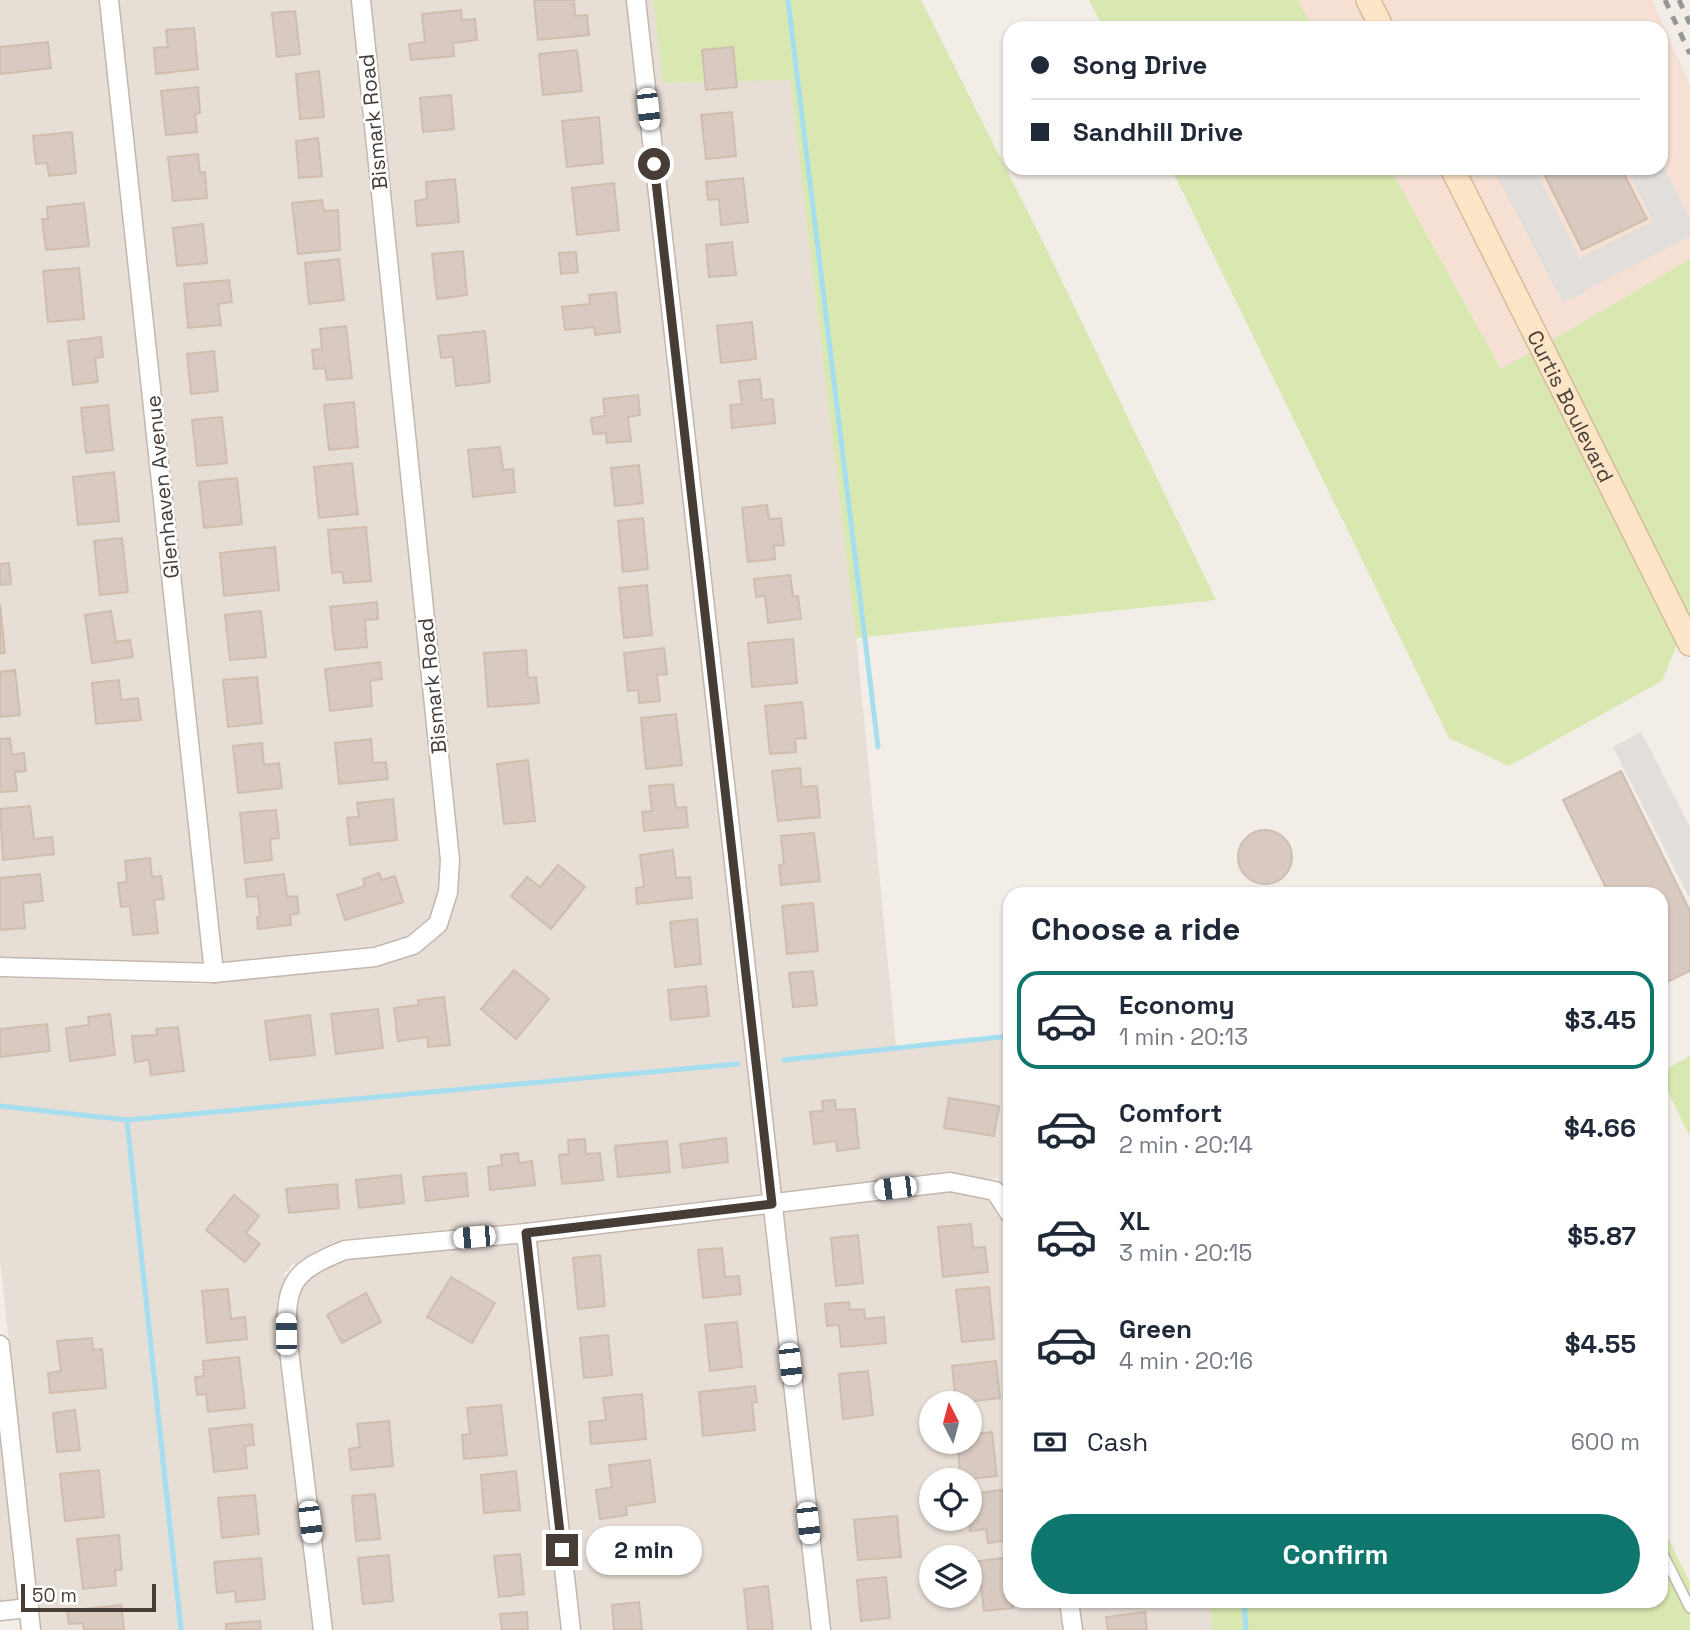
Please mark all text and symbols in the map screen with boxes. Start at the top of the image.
text: Song Drive [1073,48,1207,82]
street label: Bismark Road [352,53,394,191]
car [636,87,661,131]
text: Sandhill Drive [1073,115,1243,149]
route start [638,148,670,180]
street label: Curtis Boulevard [1522,325,1620,486]
street label: Glenhaven Avenue [139,394,185,580]
street label: Bismark Road [411,617,453,755]
text: Choose a ride [1031,909,1241,949]
text: Economy [1119,988,1235,1022]
icon: car [1035,989,1098,1052]
text: $3.45 [1565,1003,1636,1037]
text: 1 min · 20:13 [1119,1022,1248,1052]
text: Comfort [1119,1096,1222,1130]
icon: car [1035,1097,1098,1160]
text: $4.66 [1564,1111,1636,1145]
text: 2 min · 20:14 [1119,1130,1253,1160]
car [873,1175,918,1201]
text: XL [1119,1204,1150,1238]
icon: car [1035,1205,1098,1268]
text: $5.87 [1567,1219,1636,1253]
car [453,1225,496,1249]
text: 3 min · 20:15 [1119,1238,1252,1268]
text: Green [1119,1312,1192,1346]
car [276,1313,297,1355]
icon: car [1035,1313,1098,1376]
text: $4.55 [1565,1327,1636,1361]
car [778,1342,803,1386]
text: 4 min · 20:16 [1119,1346,1253,1376]
north arrow [919,1391,982,1454]
map controls [919,1391,982,1608]
icon: cash [1031,1423,1069,1461]
text: Cash [1087,1425,1148,1459]
text: 600 m [1571,1427,1640,1457]
button: locate [919,1468,982,1531]
car [298,1500,323,1544]
car [796,1501,821,1545]
button: Confirm [1031,1514,1640,1594]
callout: 2 min [586,1526,702,1574]
route end [546,1534,578,1566]
text: 2 min [614,1535,674,1565]
button: layers [919,1545,982,1608]
scale bar [21,1581,156,1613]
text: 50 m [32,1583,77,1608]

